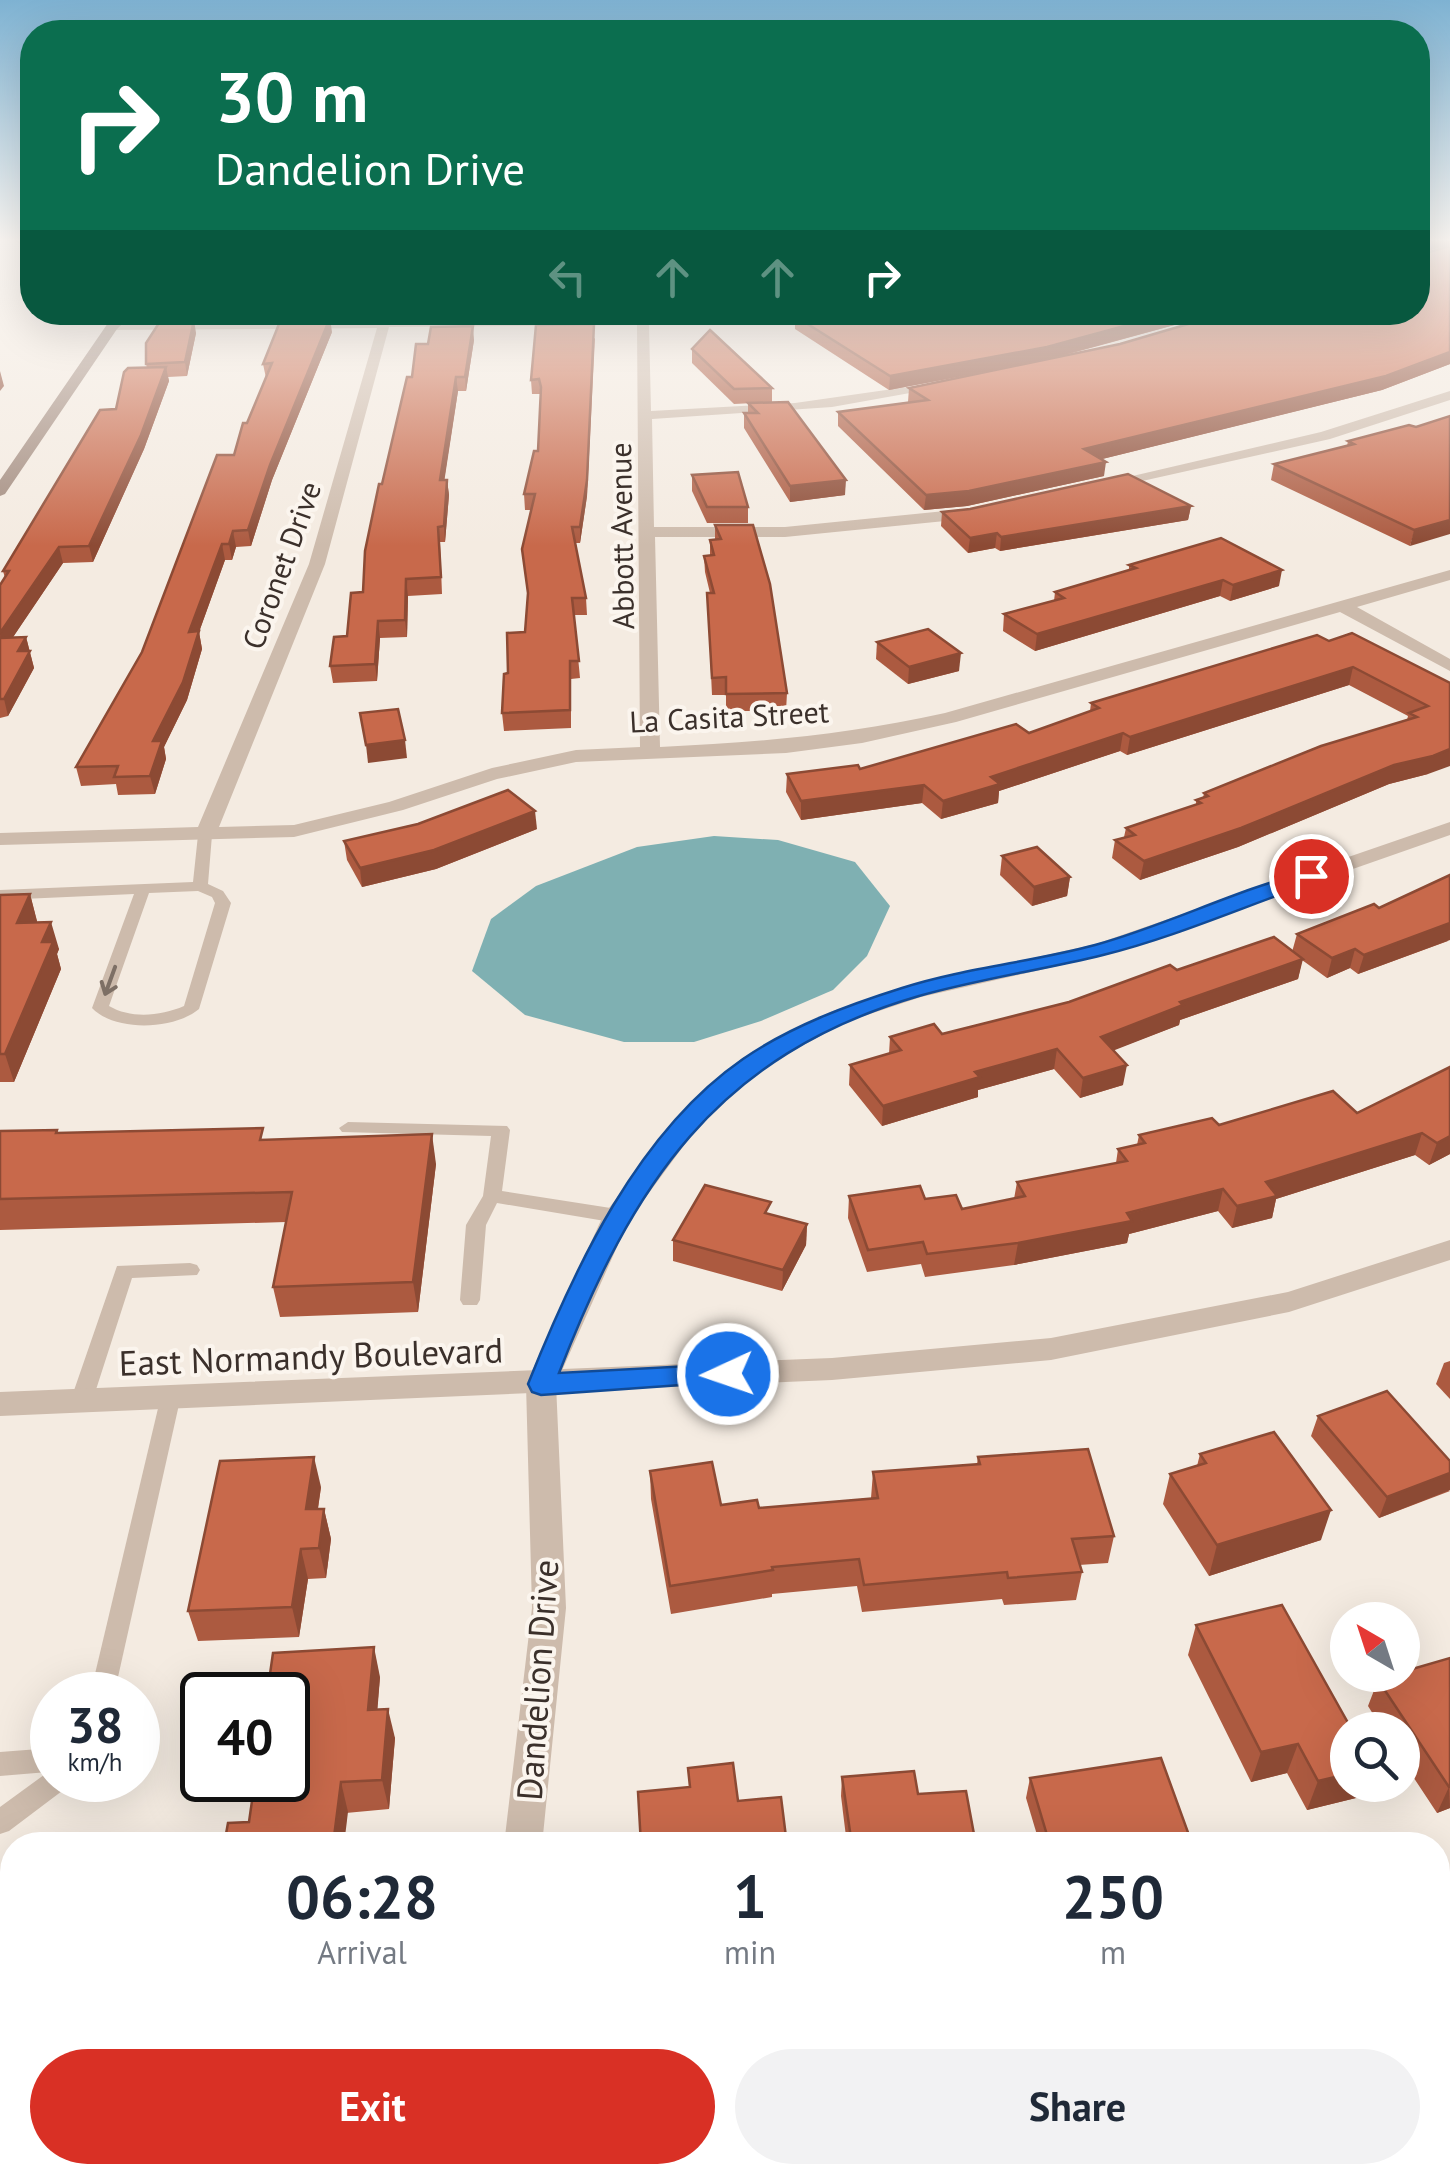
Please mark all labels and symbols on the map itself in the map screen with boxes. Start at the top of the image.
street label: Abbott Avenue [600,442,642,630]
street label: Coronet Drive [233,476,329,654]
street label: La Casita Street [628,691,830,741]
pin [1269,834,1354,919]
one-way arrow [100,964,118,995]
position arrow [676,1322,780,1426]
street label: East Normandy Boulevard [118,1326,504,1386]
street label: Dandelion Drive [506,1558,568,1802]
north arrow [1330,1602,1420,1692]
speed limit sign: 40 [180,1672,310,1802]

